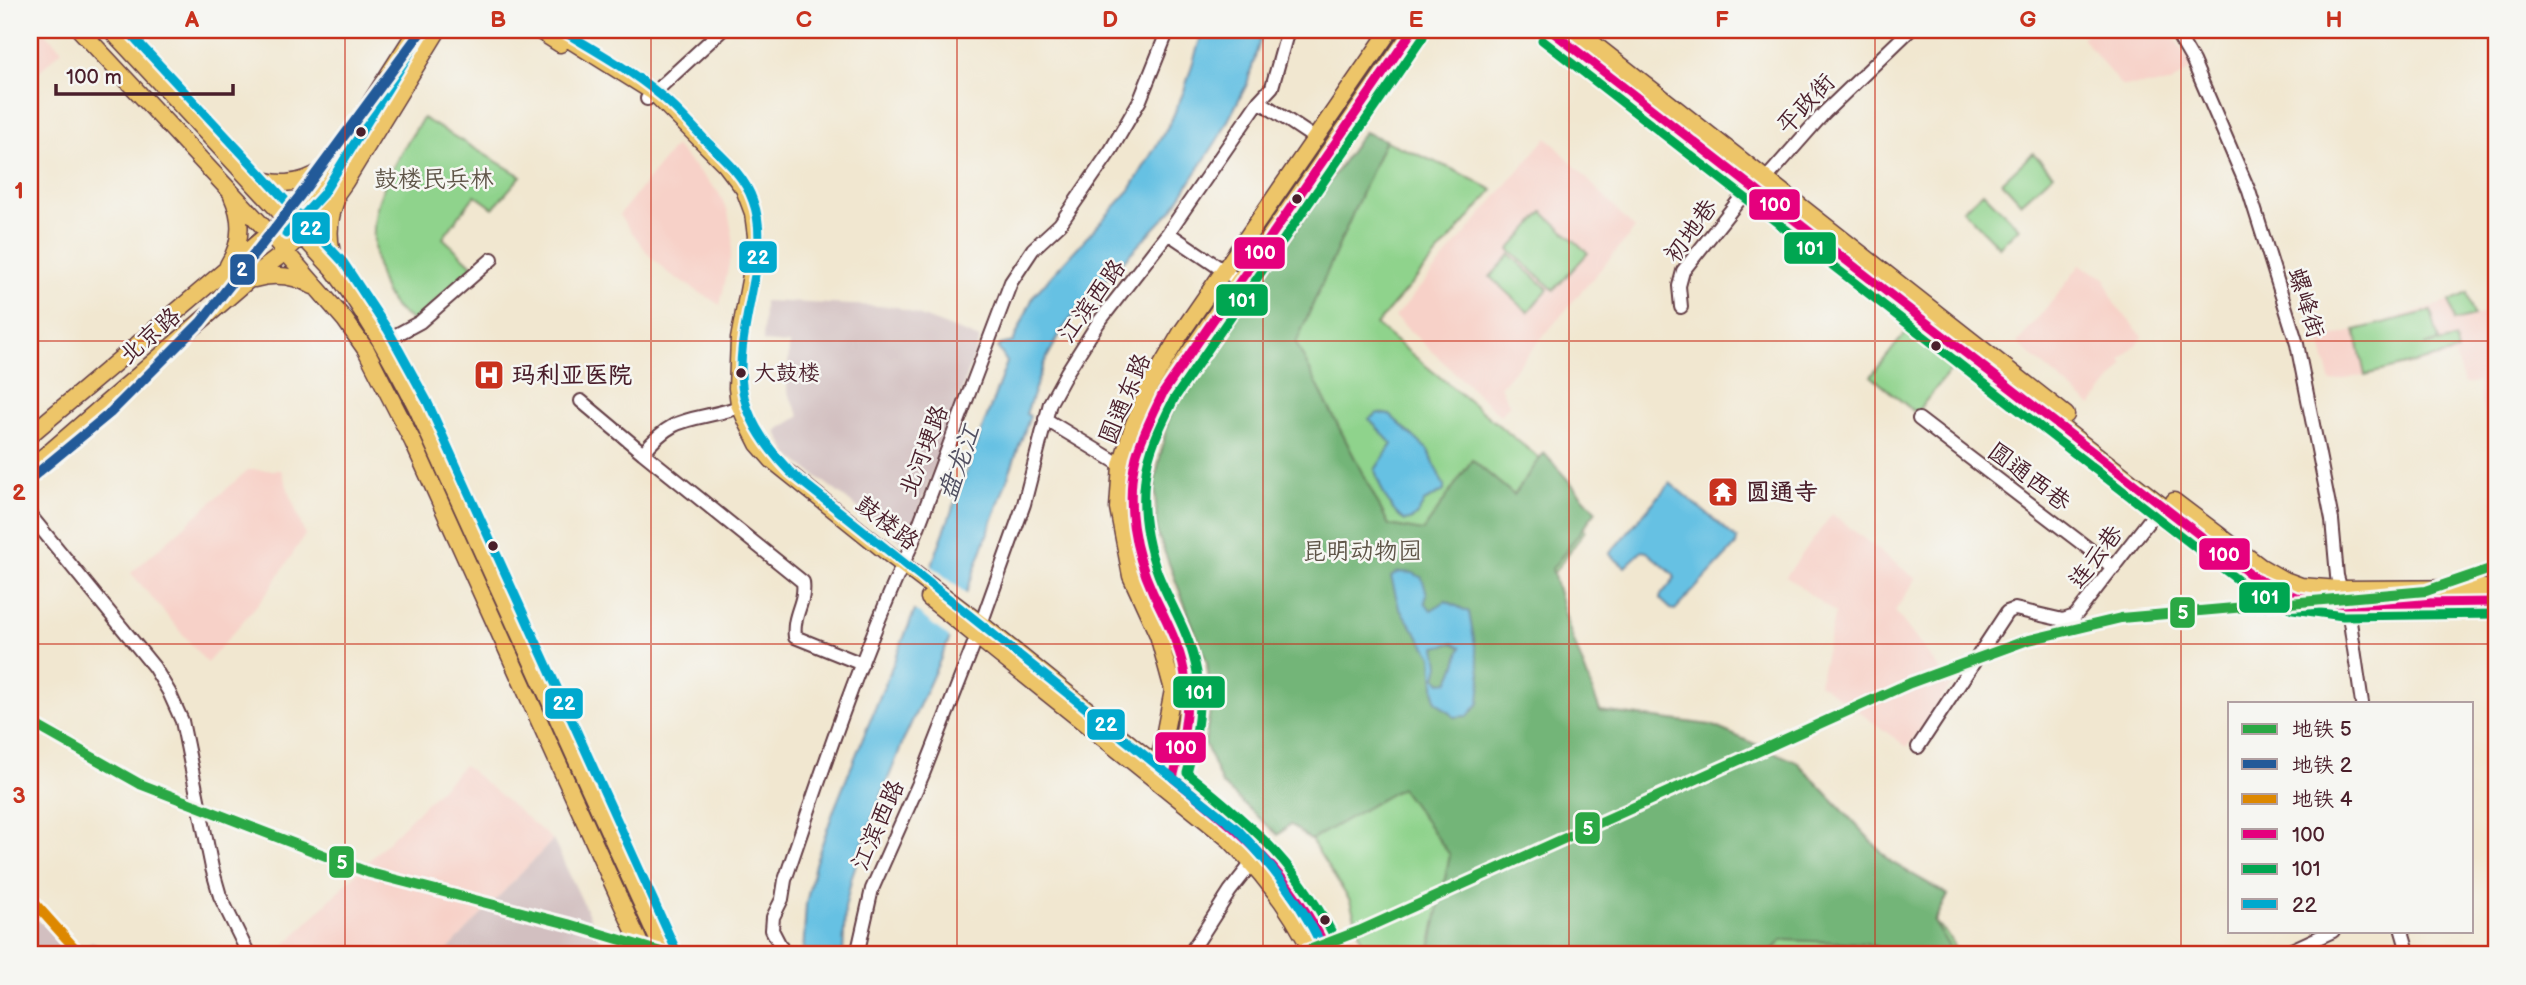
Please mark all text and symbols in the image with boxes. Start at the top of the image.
text: A [184,6,200,34]
text: B [490,6,506,34]
text: C [796,6,812,34]
text: D [1102,6,1118,34]
text: E [1409,6,1424,34]
text: F [1715,6,1729,34]
text: G [2020,6,2037,34]
text: H [2325,6,2343,34]
scale bar [56,52,233,96]
text: 100 m [66,65,122,90]
street label: 平政街 [1771,68,1841,140]
unlabelled marker [354,125,368,139]
park label: 鼓楼民兵林 [374,165,494,194]
text: 1 [14,177,24,205]
line badge: 100 [1748,188,1801,221]
unlabelled marker [1290,192,1304,206]
street label: 初地巷 [1658,193,1724,269]
text: 100 [1759,194,1791,217]
line badge: 22 [291,211,331,245]
text: 22 [300,218,323,241]
line badge: 101 [1783,231,1837,265]
line badge: 100 [1233,236,1286,270]
text: 101 [1796,238,1824,261]
line badge: 22 [738,240,778,274]
text: 100 [1244,242,1276,265]
text: 22 [747,247,770,270]
line badge: 2 [229,253,256,286]
street label: 江滨西路 [1052,254,1132,348]
text: 2 [236,259,248,282]
street label: 螺峰街 [2282,264,2330,342]
line badge: 101 [1215,283,1269,317]
text: 101 [1228,290,1256,313]
street label: 北京路 [113,301,187,371]
unlabelled marker [1929,339,1943,353]
street label: 圆通东路 [1093,349,1157,449]
hospital icon: 玛利亚医院 [472,358,506,392]
place label: 大鼓楼 [754,360,820,387]
place label: 玛利亚医院 [512,361,632,390]
marker: 大鼓楼 [734,366,748,380]
street label: 北河埂路 [893,401,955,501]
water label: 盘龙江 [932,420,988,505]
street label: 圆通西巷 [1982,437,2076,517]
temple icon: 圆通寺 [1706,475,1740,509]
place label: 圆通寺 [1746,478,1818,507]
text: 2 [12,479,26,507]
street label: 鼓楼路 [850,489,924,557]
street label: 连云巷 [2063,520,2129,594]
park label: 昆明动物园 [1302,537,1422,566]
line badge: 100 [2198,537,2251,571]
unlabelled marker [486,539,500,553]
text: 100 [2208,544,2240,567]
line badge: 101 [2238,581,2291,614]
text: 101 [2251,587,2279,610]
line badge: 5 [2169,596,2196,629]
text: 5 [2178,602,2189,625]
line badge: 101 [1172,675,1226,709]
text: 101 [1185,682,1213,705]
line badge: 22 [544,687,584,720]
text: 22 [553,693,576,716]
legend [2228,702,2474,932]
line badge: 22 [1086,708,1126,741]
text: 22 [1095,714,1118,737]
text: 地铁 5 [2292,717,2352,742]
line badge: 100 [1154,731,1207,764]
text: 100 [1165,737,1197,760]
text: 地铁 2 [2292,753,2353,778]
street label: 江滨西路 [845,775,911,875]
text: 3 [12,782,26,810]
text: 地铁 4 [2292,787,2353,812]
line badge: 5 [1574,811,1601,845]
text: 5 [1583,818,1594,841]
text: 100 [2292,823,2325,848]
line badge: 5 [328,845,355,879]
text: 5 [337,852,348,875]
text: 101 [2292,857,2321,882]
text: 22 [2292,893,2317,918]
unlabelled marker [1318,913,1332,927]

